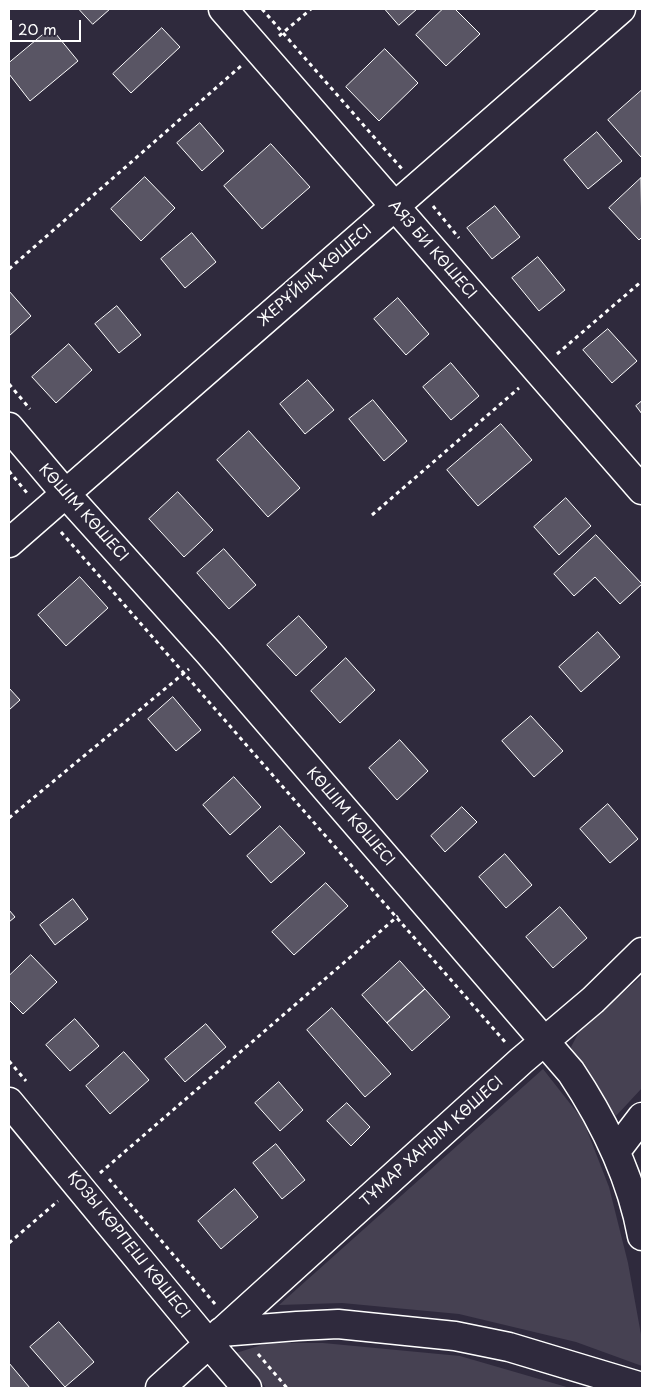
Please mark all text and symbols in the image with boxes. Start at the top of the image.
scale bar [12,10,84,42]
text: 20 m [18,17,57,40]
street label: АЯЗ БИ КӨШЕСІ [384,197,480,303]
street label: ЖЕРҰЙЫҚ КӨШЕСІ [254,222,376,330]
street label: КӨШІМ КӨШЕСІ [35,461,131,565]
street label: КӨШІМ КӨШЕСІ [302,764,398,870]
street label: ТҰМАР ХАНЫМ КӨШЕСІ [357,1073,507,1211]
street label: ҚОЗЫ КӨРПЕШ КӨШЕСІ [63,1168,193,1322]

